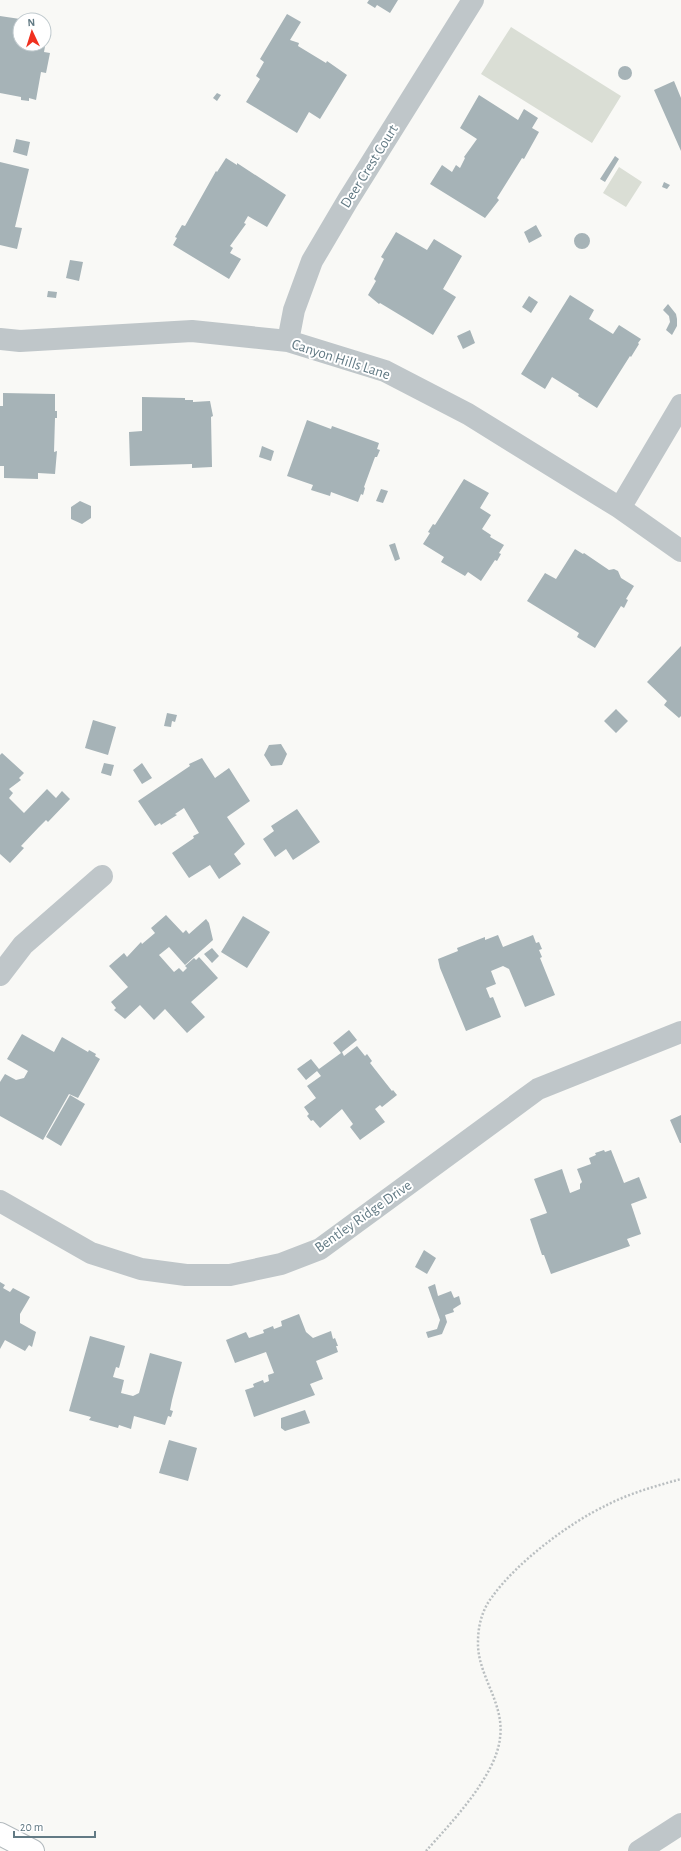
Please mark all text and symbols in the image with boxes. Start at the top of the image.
north arrow [12,12,52,52]
text: N [27,17,36,28]
street label: Deer Crest Court [338,122,401,210]
street label: Canyon Hills Lane [290,336,392,382]
street label: Bentley Ridge Drive [312,1177,415,1255]
scale bar [14,1813,95,1839]
text: 20 m [20,1821,43,1833]

